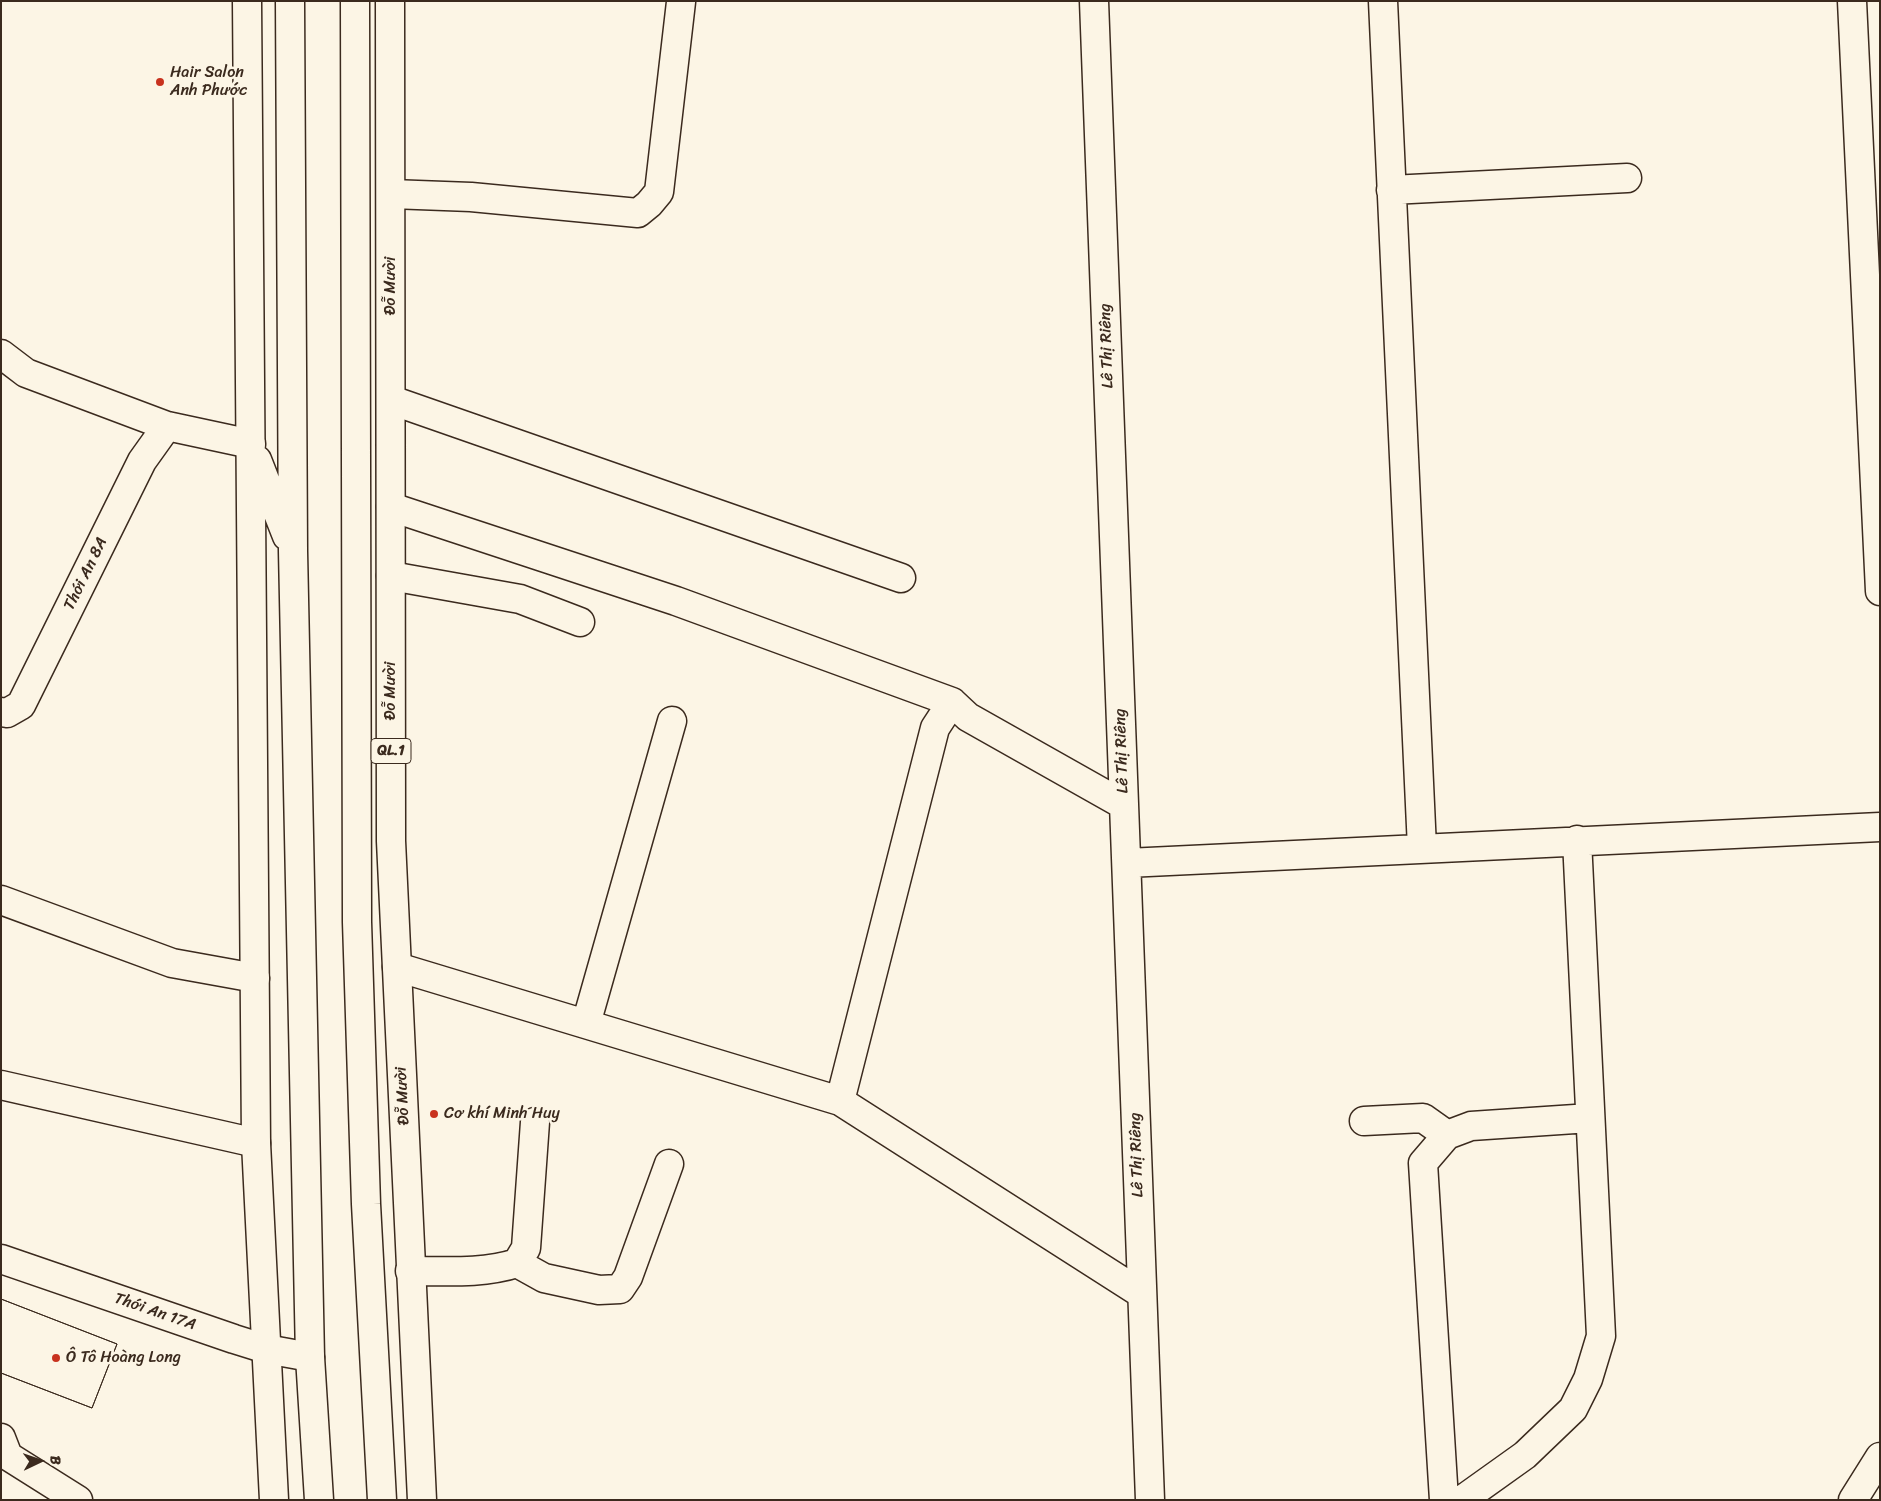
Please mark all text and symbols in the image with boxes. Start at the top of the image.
place label: Hair Salon Anh Phước [170,63,247,101]
marker: Hair Salon Anh Phước [154,76,166,88]
street label: Đỗ Mười [381,257,401,315]
street label: Lê Thị Riêng [1096,303,1118,389]
street label: Thới An 8A [60,534,112,614]
street label: Đỗ Mười [381,662,401,720]
street label: Lê Thị Riêng [1111,708,1133,794]
road number: QL.1 [371,738,411,764]
street label: Đỗ Mười [392,1066,414,1126]
place label: Cơ khí Minh Huy [444,1104,560,1124]
marker: Cơ khí Minh Huy [428,1108,440,1120]
street label: Lê Thị Riêng [1126,1112,1148,1198]
street label: Thới An 17A [112,1289,198,1335]
place label: Ô Tô Hoàng Long [66,1348,181,1368]
marker: Ô Tô Hoàng Long [50,1352,62,1364]
north arrow [15,1436,65,1486]
text: B [43,1455,68,1465]

